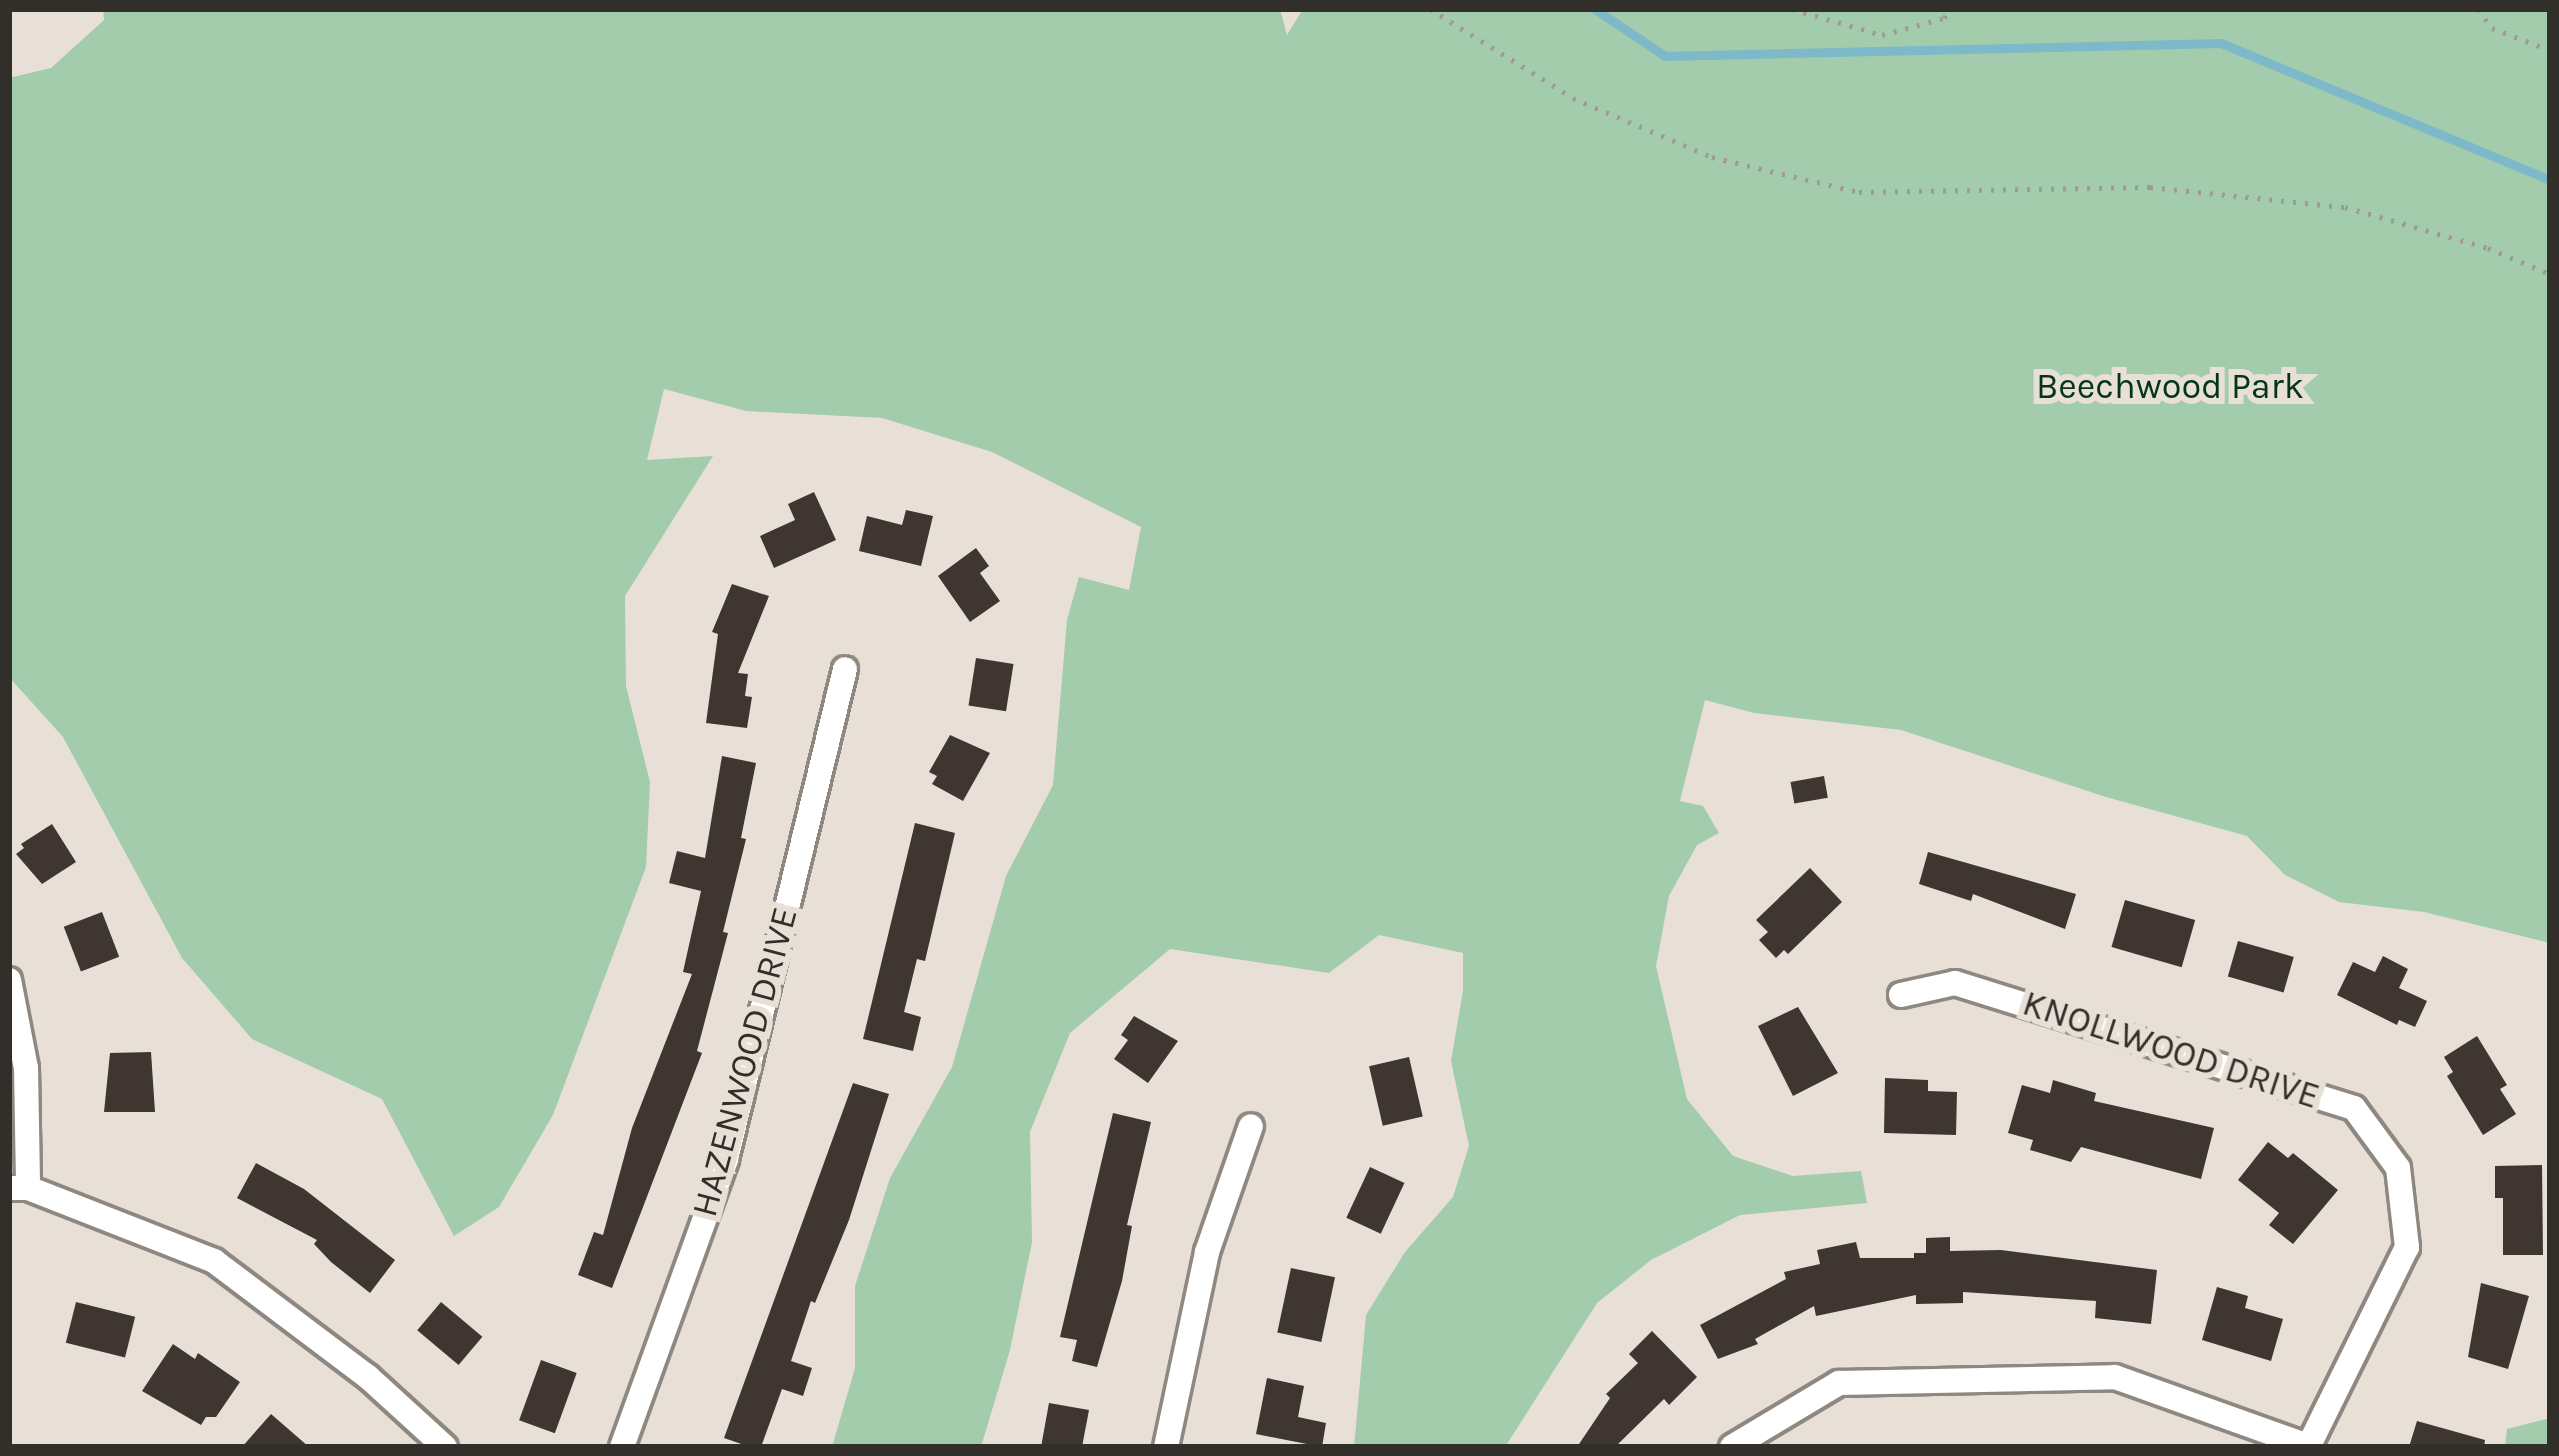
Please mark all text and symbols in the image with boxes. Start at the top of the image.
park label: Beechwood Park [2036,365,2304,409]
street label: HAZENWOOD DRIVE [683,903,807,1221]
street label: KNOLLWOOD DRIVE [2017,982,2325,1118]

